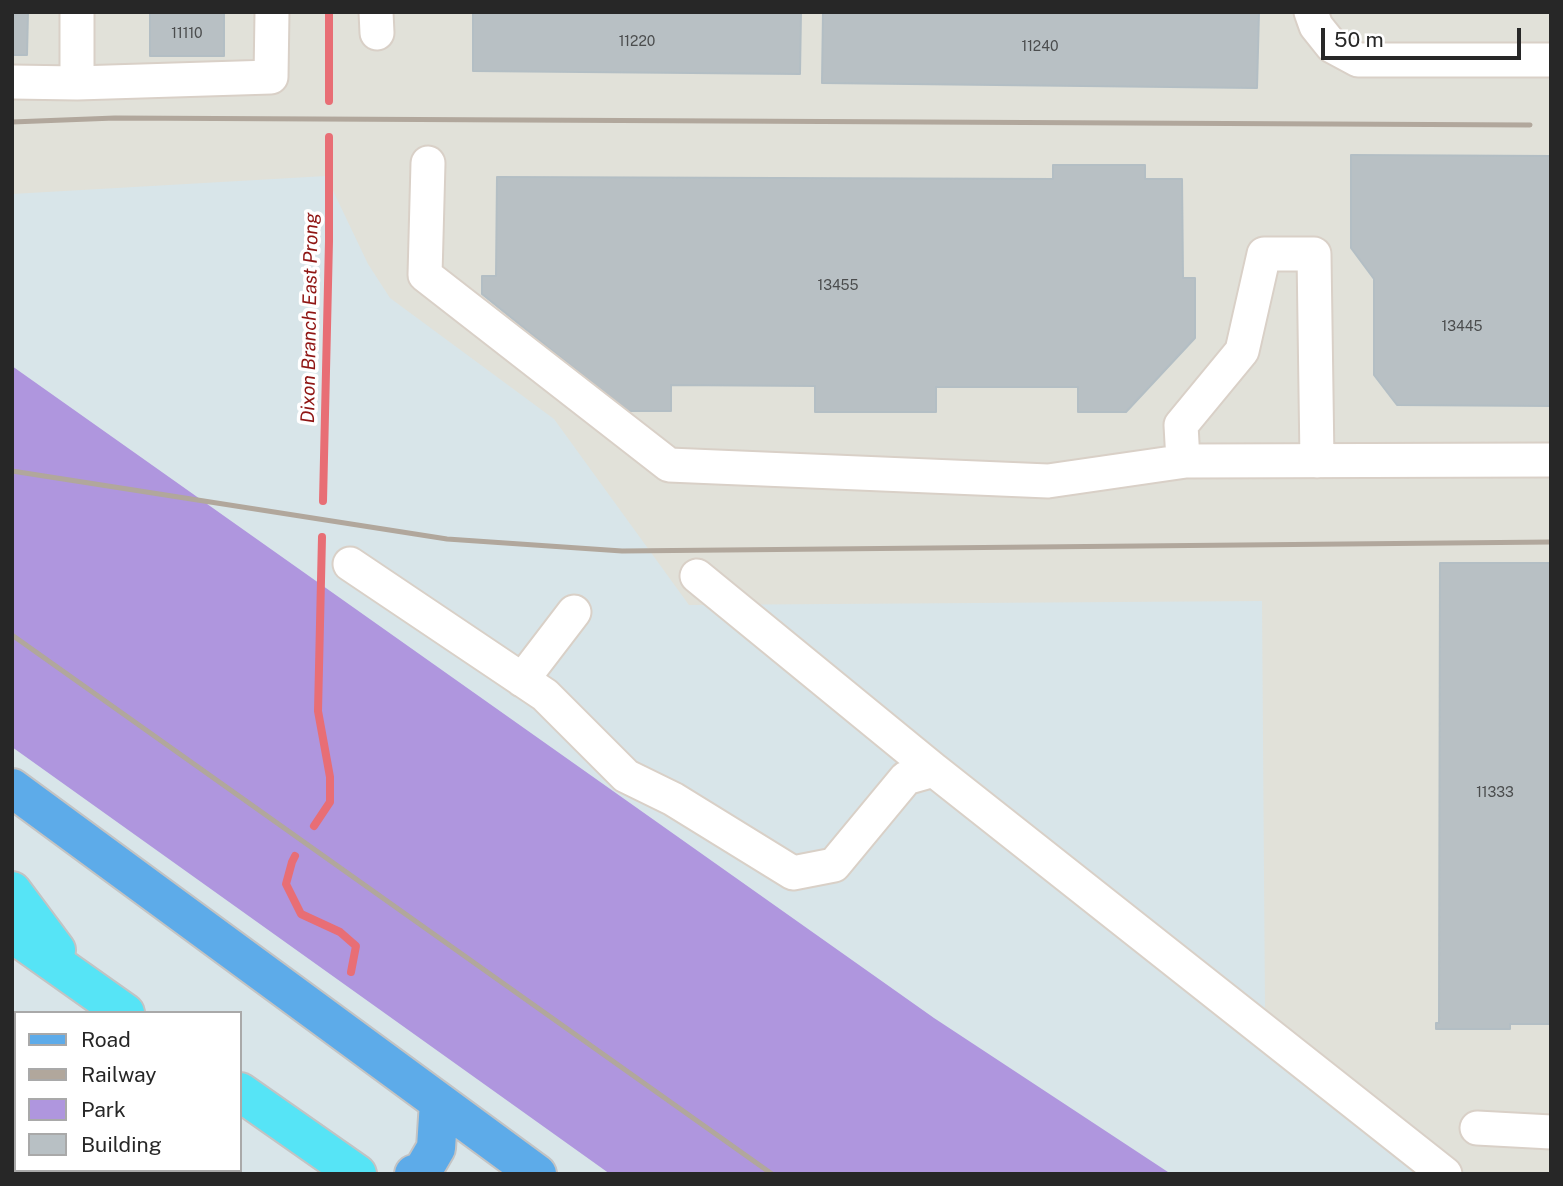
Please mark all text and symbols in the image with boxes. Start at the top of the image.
scale bar [1325,14,1524,58]
house number: 11110 [171,26,203,42]
text: 50 m [1334,27,1384,52]
house number: 11220 [619,34,655,50]
house number: 11240 [1021,39,1059,55]
water label: Dixon Branch East Prong [297,213,323,423]
house number: 13455 [817,278,859,294]
house number: 13445 [1442,319,1482,335]
house number: 11333 [1476,785,1514,801]
legend [14,1011,242,1172]
text: Road [81,1027,131,1052]
text: Railway [81,1062,157,1087]
text: Park [81,1097,126,1122]
text: Building [81,1132,162,1157]

